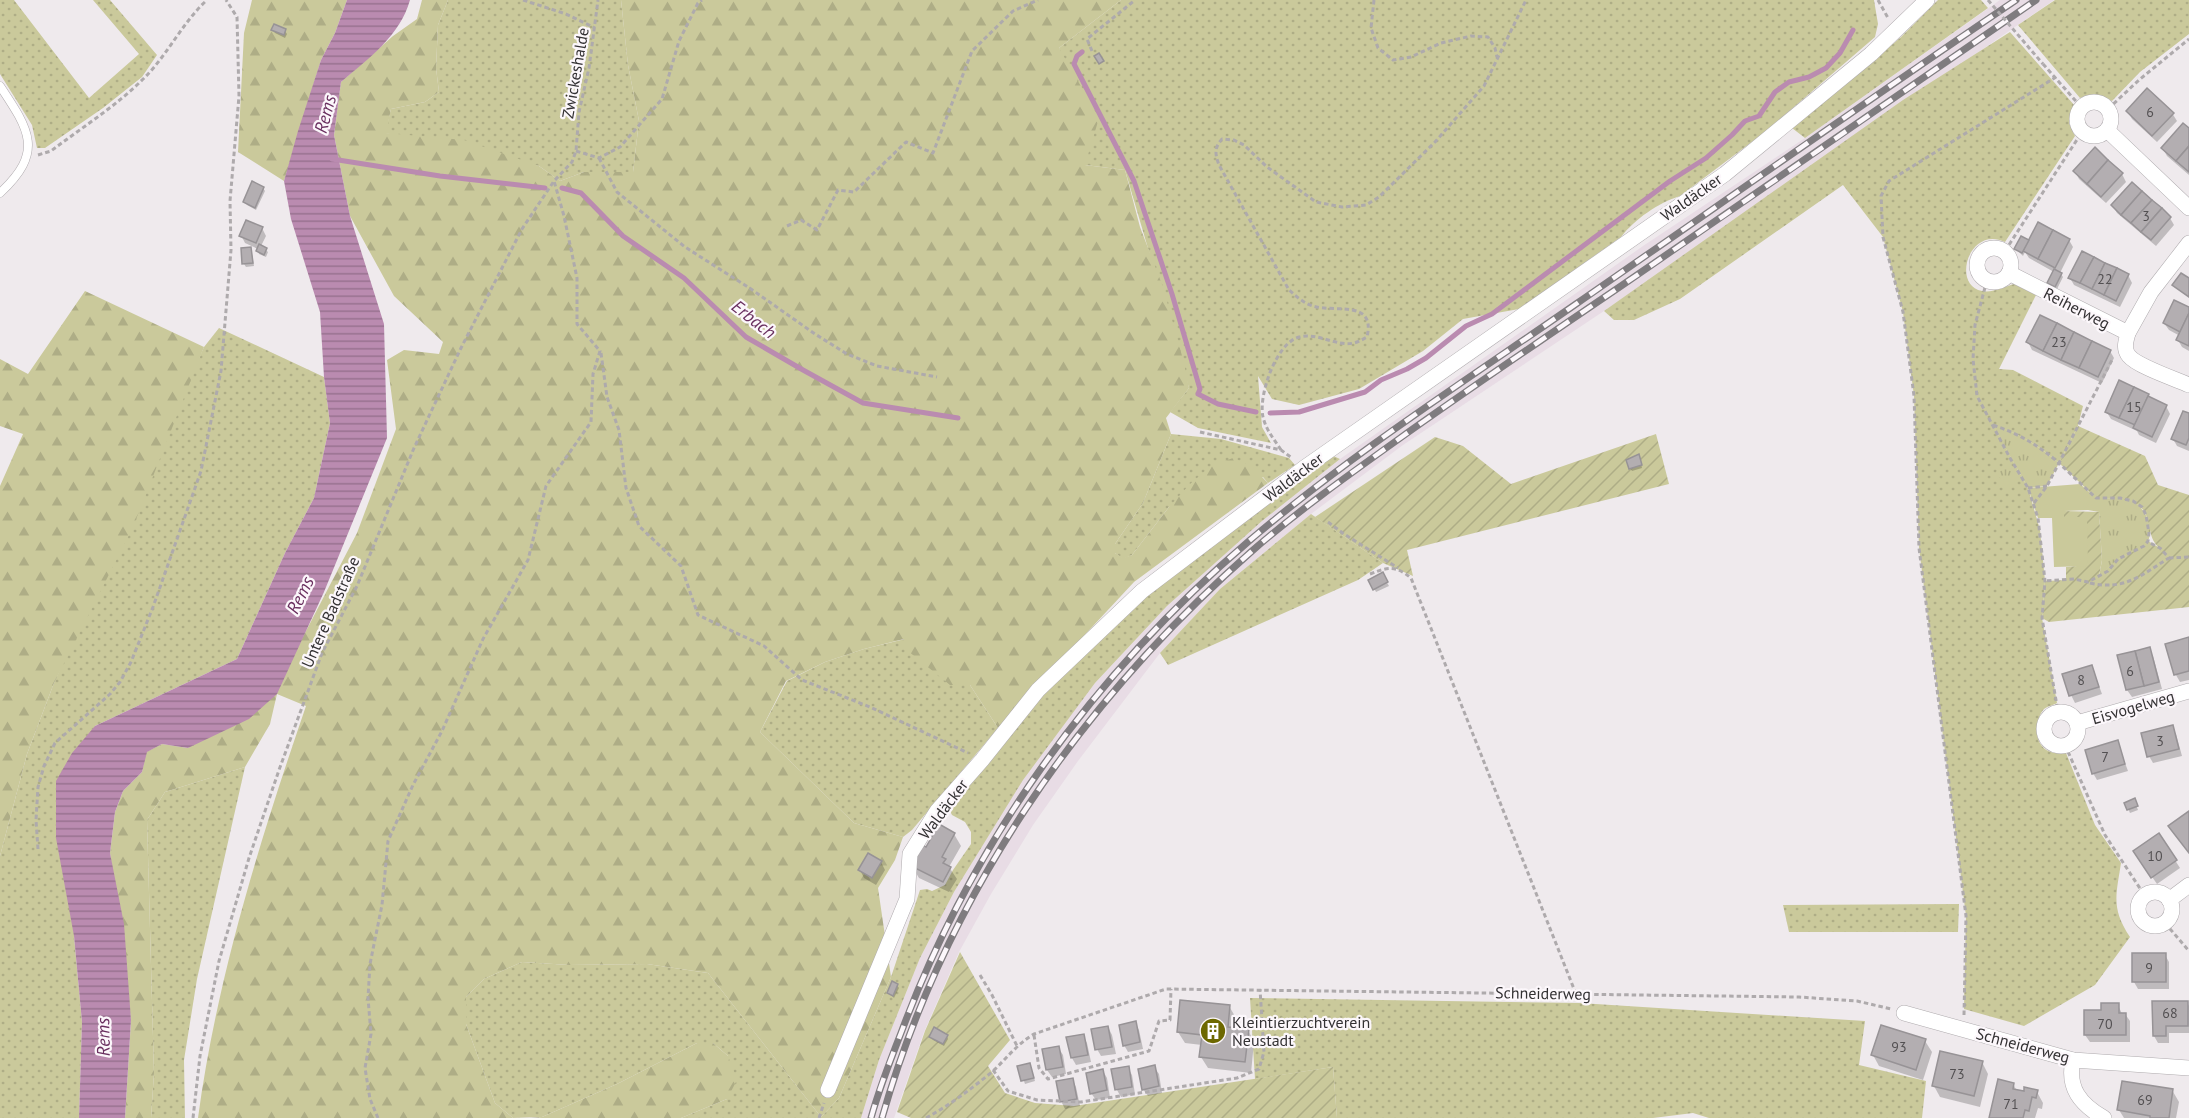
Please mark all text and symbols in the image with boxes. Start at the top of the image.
street label: Zwickeshalde [557,26,593,120]
water label: Rems [309,92,341,136]
house number: 6 [2146,103,2154,121]
street label: Waldäcker [1657,168,1726,225]
house number: 3 [2142,207,2150,225]
house number: 22 [2097,270,2113,288]
street label: Reiherweg [2041,283,2113,333]
water label: Erbach [727,294,781,344]
house number: 23 [2051,333,2067,351]
house number: 15 [2126,398,2142,416]
street label: Waldäcker [1259,448,1327,506]
street label: Untere Badstraße [297,553,363,671]
water label: Rems [281,572,319,617]
house number: 6 [2126,662,2134,680]
house number: 8 [2077,671,2085,689]
street label: Eisvogelweg [2089,686,2177,728]
house number: 3 [2156,732,2164,750]
house number: 7 [2101,748,2109,766]
street label: Waldäcker [914,775,972,843]
house number: 10 [2147,847,2163,865]
house number: 9 [2145,959,2153,977]
street label: Schneiderweg [1495,982,1591,1004]
house number: 68 [2162,1004,2178,1022]
place label: Kleintierzuchtverein Neustadt [1232,1012,1370,1050]
house number: 70 [2097,1015,2113,1033]
building icon: Kleintierzuchtverein Neustadt [1198,1016,1228,1046]
water label: Rems [91,1017,115,1057]
street label: Schneiderweg [1974,1023,2072,1067]
house number: 93 [1891,1038,1907,1056]
house number: 73 [1949,1065,1965,1083]
house number: 69 [2137,1091,2153,1109]
house number: 71 [2003,1095,2019,1113]

